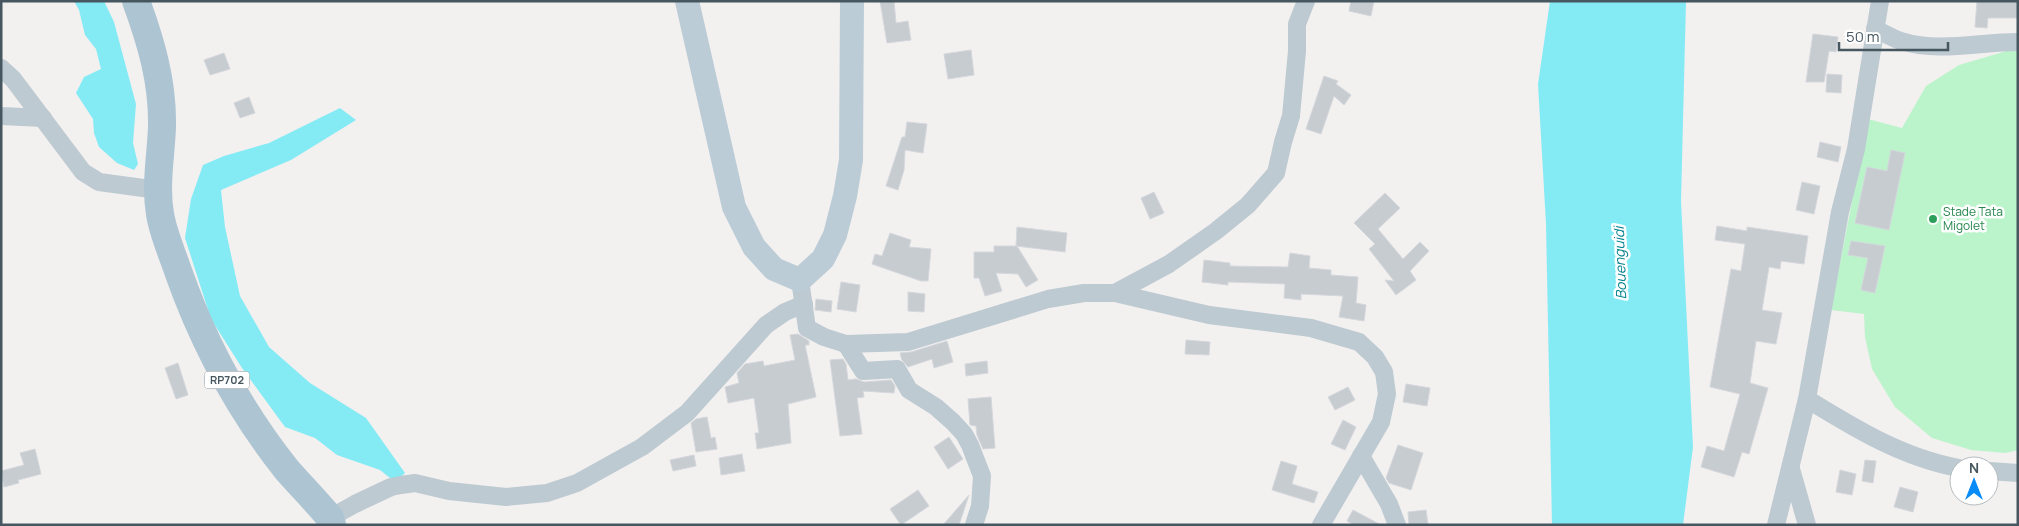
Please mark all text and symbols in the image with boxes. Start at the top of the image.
scale bar [1839,20,1948,52]
text: 50 m [1846,26,1880,47]
place label: Stade Tata Migolet [1943,203,2003,234]
marker: Stade Tata Migolet [1927,213,1939,225]
water label: Bouenguidi [1609,225,1630,300]
road number: RP702 [204,372,250,388]
north arrow [1949,456,1999,506]
text: N [1969,458,1979,477]

